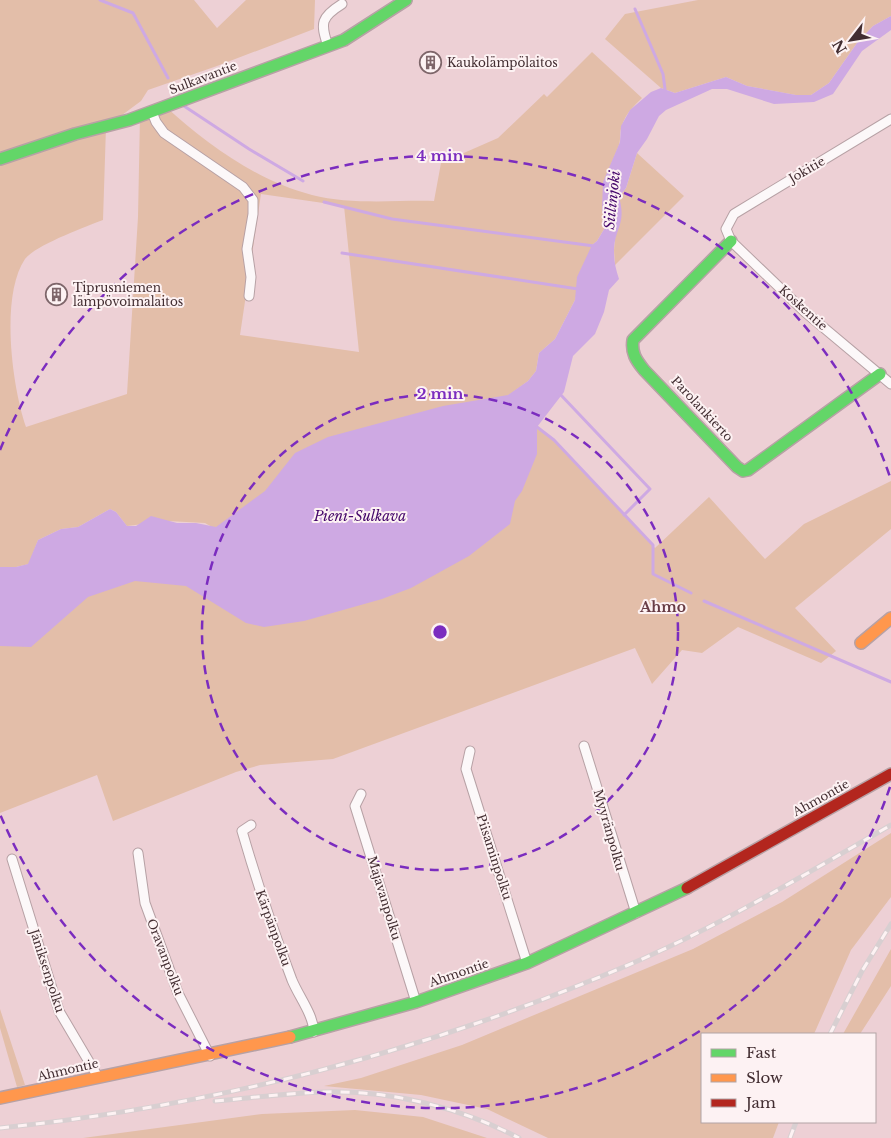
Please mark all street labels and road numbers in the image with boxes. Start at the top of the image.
street label: Sulkavantie [167,58,239,97]
street label: Jokitie [784,153,828,187]
street label: Koskentie [776,282,831,333]
street label: Parolankierto [668,373,736,444]
street label: Ahmontie [789,776,852,820]
street label: Myyränpolku [591,787,628,872]
street label: Piisaminpolku [474,812,515,902]
street label: Majavanpolku [365,854,404,942]
street label: Kärpänpolku [253,888,294,968]
street label: Oravanpolku [144,916,187,997]
street label: Jäniksenpolku [26,925,68,1014]
street label: Ahmontie [426,955,491,990]
street label: Ahmontie [35,1055,100,1084]

